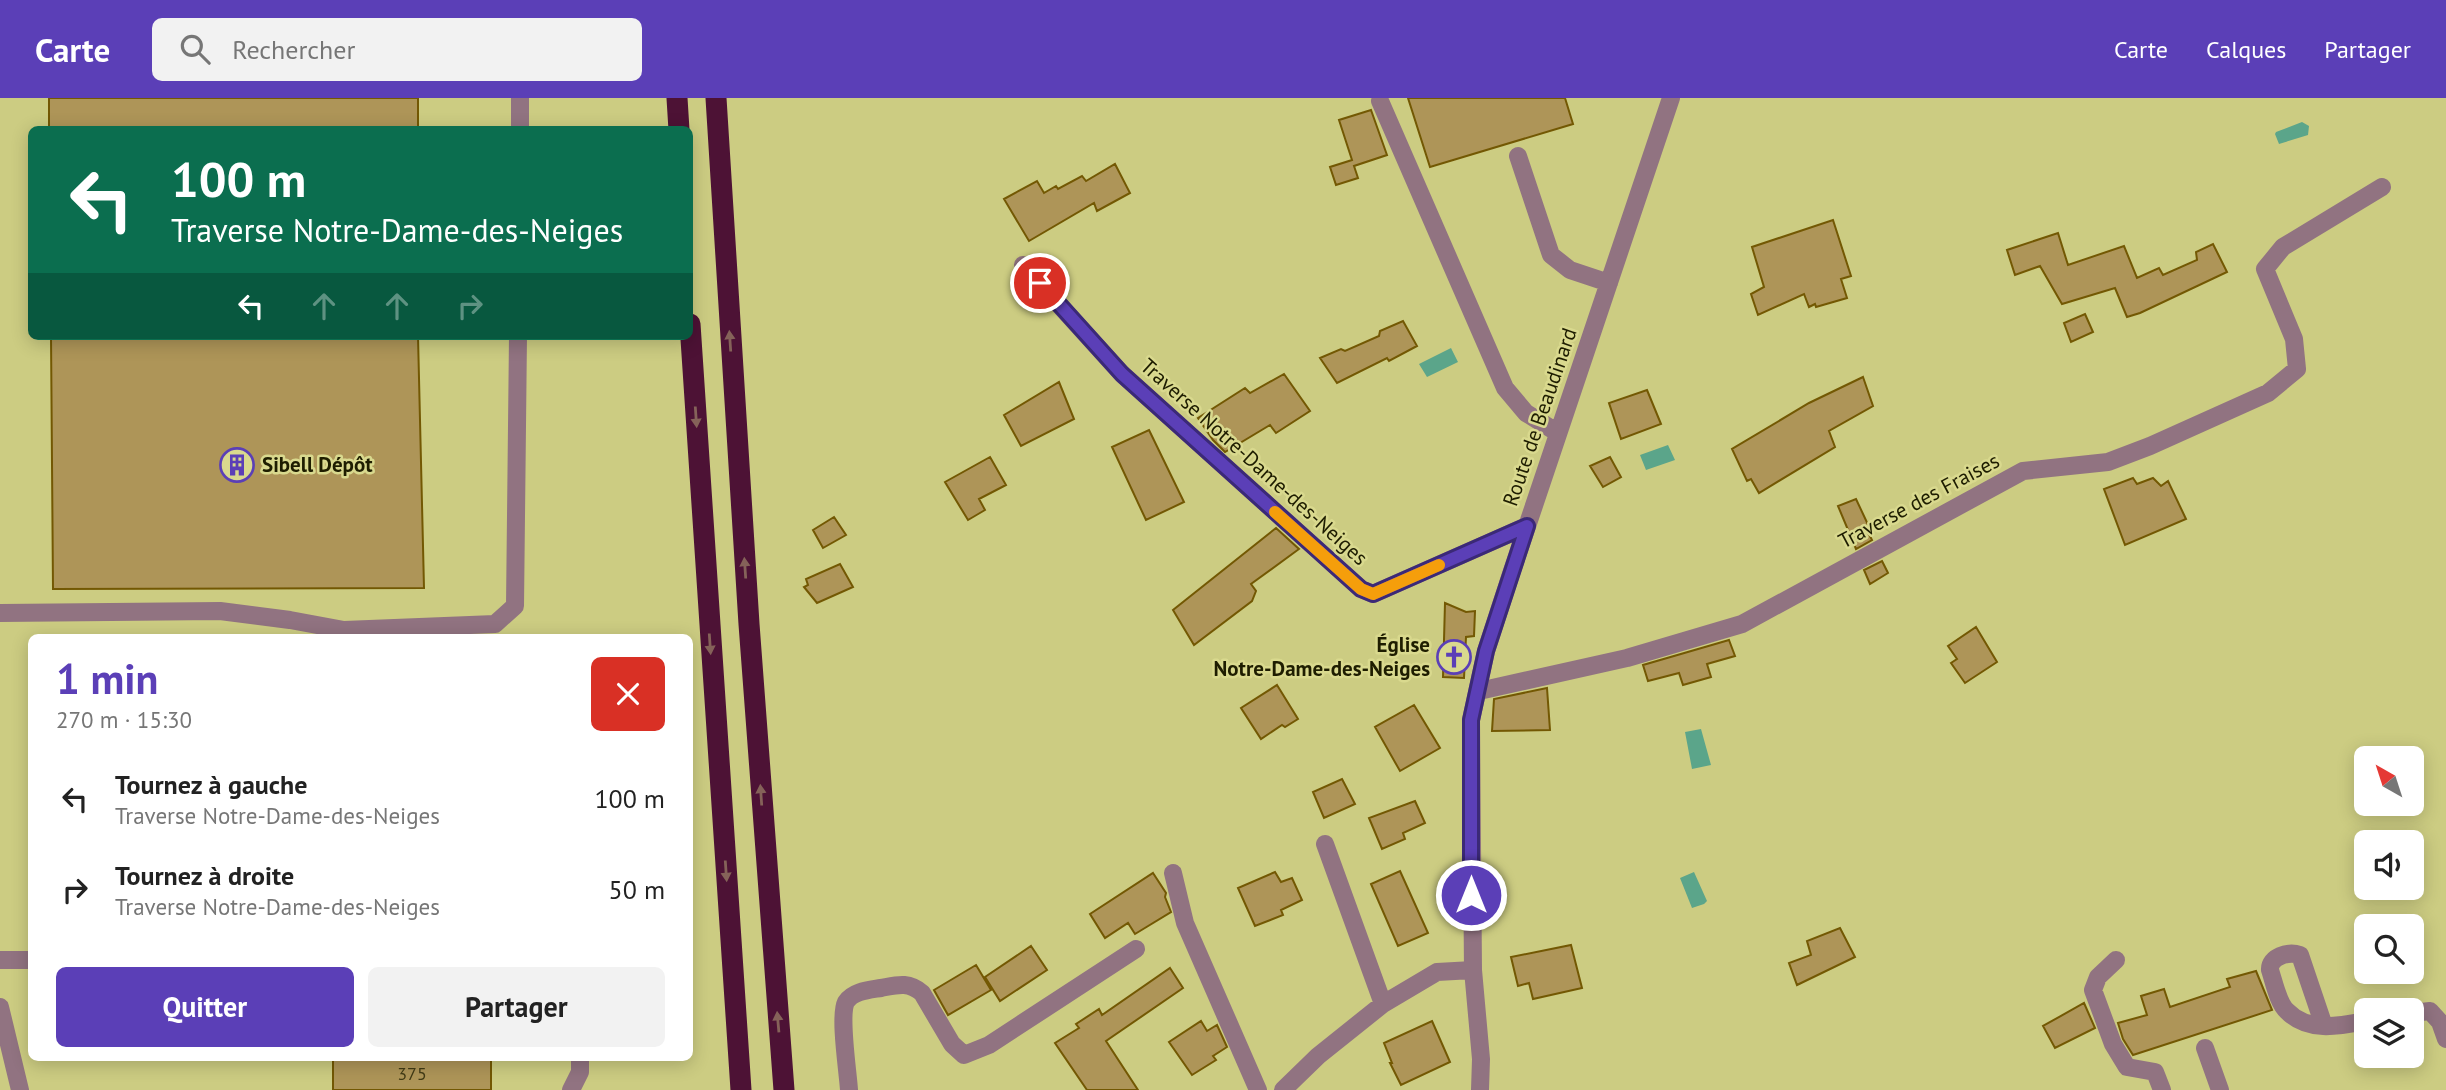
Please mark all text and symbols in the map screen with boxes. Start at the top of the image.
search box [152,18,642,81]
text: Carte [35,28,110,71]
icon: search [176,30,214,68]
text: Rechercher [232,33,355,66]
text: Carte [2114,34,2168,65]
text: Calques [2206,34,2286,65]
text: Partager [2324,34,2411,65]
text: 100 m [171,147,306,211]
icon: left [56,154,147,245]
text: Traverse Notre-Dame-des-Neiges [171,209,623,251]
pin [1010,253,1070,313]
icon: arrive [1021,264,1059,302]
icon: left [232,287,270,325]
icon: ahead [305,287,343,325]
icon: ahead [378,287,416,325]
icon: right [451,287,489,325]
street label: Route de Beaudinard [1496,324,1583,510]
one-way arrow [724,330,735,352]
street label: Traverse Notre-Dame-des-Neiges [1135,352,1374,571]
one-way arrow [690,406,701,428]
building icon: Sibell Dépôt [218,446,256,484]
street label: Traverse des Fraises [1834,447,2004,554]
place label: Sibell Dépôt [262,451,373,478]
one-way arrow [739,557,750,579]
place label: Église Notre-Dame-des-Neiges [1214,631,1430,682]
one-way arrow [705,633,716,655]
church icon: Église Notre-Dame-des-Neiges [1435,638,1473,676]
text: 1 min [56,651,158,706]
button: close [591,657,665,731]
text: 270 m · 15:30 [56,705,192,734]
north arrow [2354,746,2424,816]
map controls [2354,746,2424,1068]
text: Tournez à gauche [115,768,307,801]
icon: left [56,780,94,818]
text: 100 m [594,782,665,815]
one-way arrow [755,784,766,806]
text: Traverse Notre-Dame-des-Neiges [115,801,440,830]
button: sound [2354,830,2424,900]
position arrow [1434,858,1508,932]
text: Tournez à droite [115,859,294,892]
one-way arrow [721,860,732,882]
icon: right [56,871,94,909]
text: 50 m [609,873,665,906]
text: Traverse Notre-Dame-des-Neiges [115,892,440,921]
button: search [2354,914,2424,984]
button: Quitter [56,967,354,1047]
button: Partager [368,967,665,1047]
button: layers [2354,998,2424,1068]
one-way arrow [772,1011,783,1033]
house number: 375 [397,1062,427,1085]

